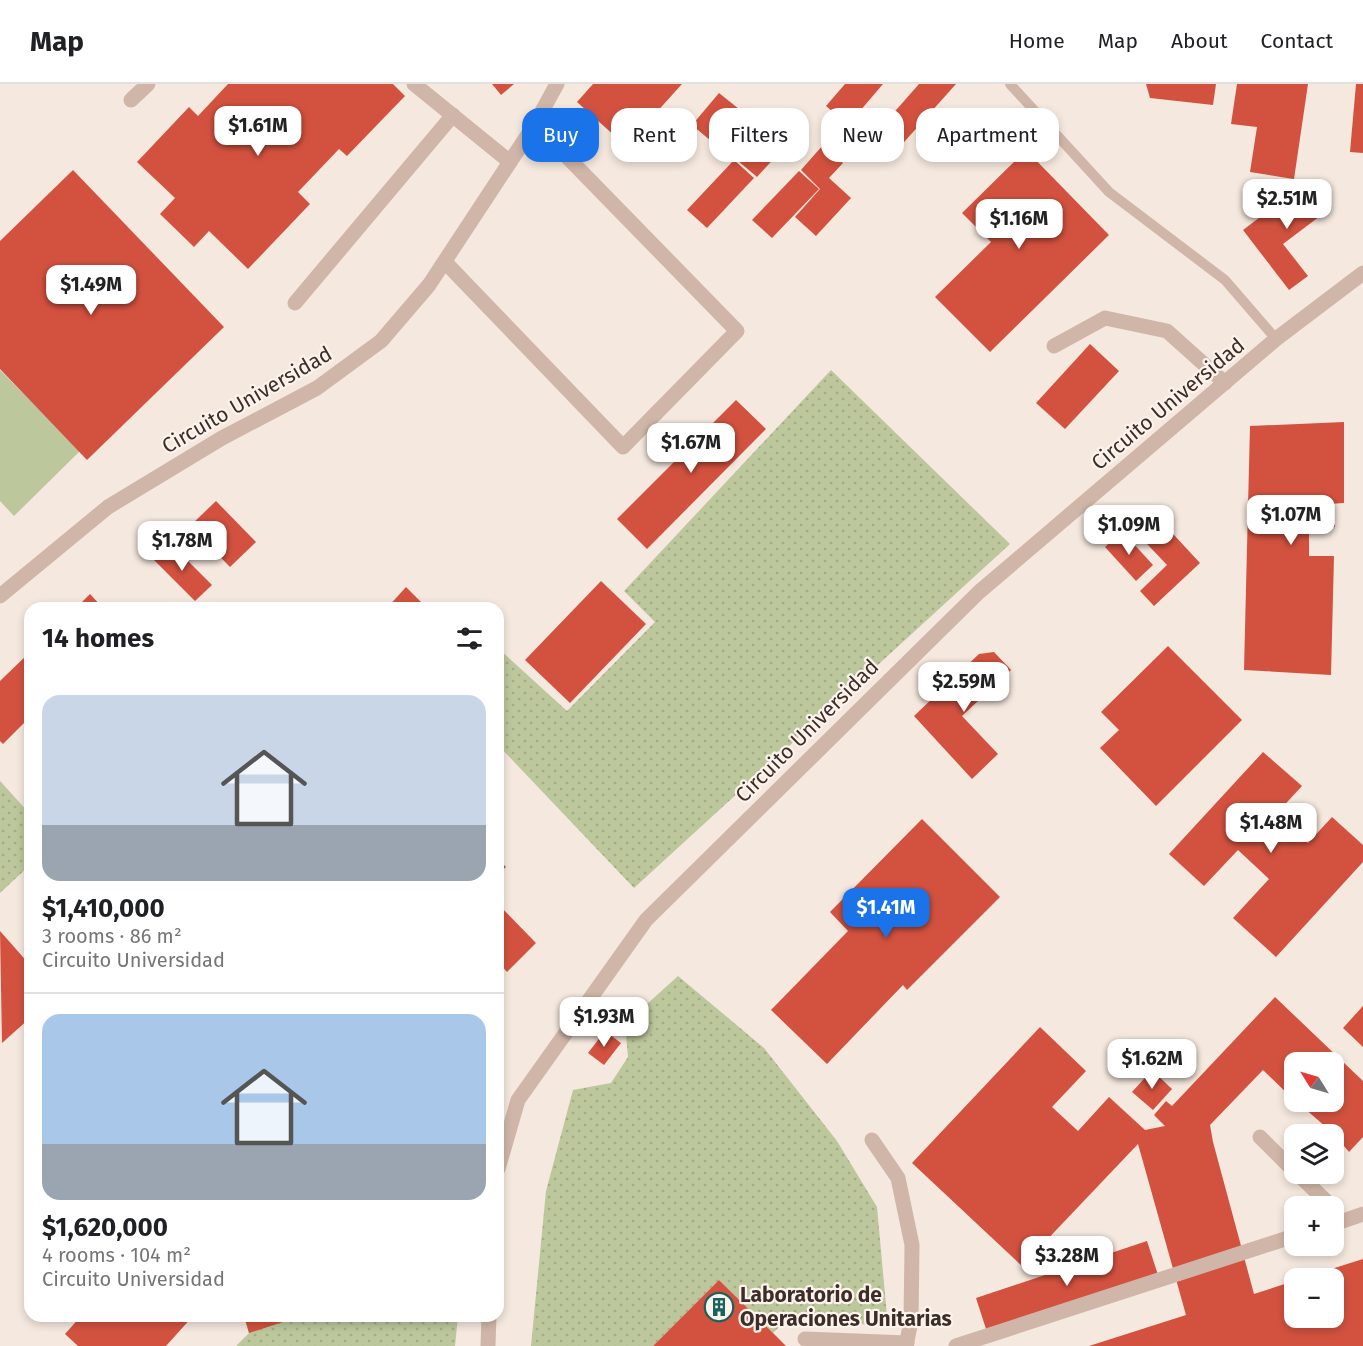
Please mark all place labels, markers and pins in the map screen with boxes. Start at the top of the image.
pin: $1.61M [209,106,307,157]
pin: $2.51M [1238,179,1336,230]
pin: $1.16M [970,199,1068,250]
pin: $1.49M [42,265,140,316]
pin: $1.67M [642,423,740,474]
pin: $1.07M [1242,495,1340,546]
pin: $1.09M [1080,505,1178,556]
pin: $1.78M [133,521,231,572]
pin: $2.59M [915,662,1013,713]
pin: $1.48M [1222,803,1320,854]
pin: $1.41M [837,888,935,939]
pin: $1.93M [555,997,653,1048]
pin: $1.62M [1103,1039,1201,1090]
pin: $3.28M [1018,1236,1116,1287]
place label: Laboratorio de Operaciones Unitarias [740,1282,952,1332]
building icon: Laboratorio de Operaciones Unitarias [703,1291,735,1323]

